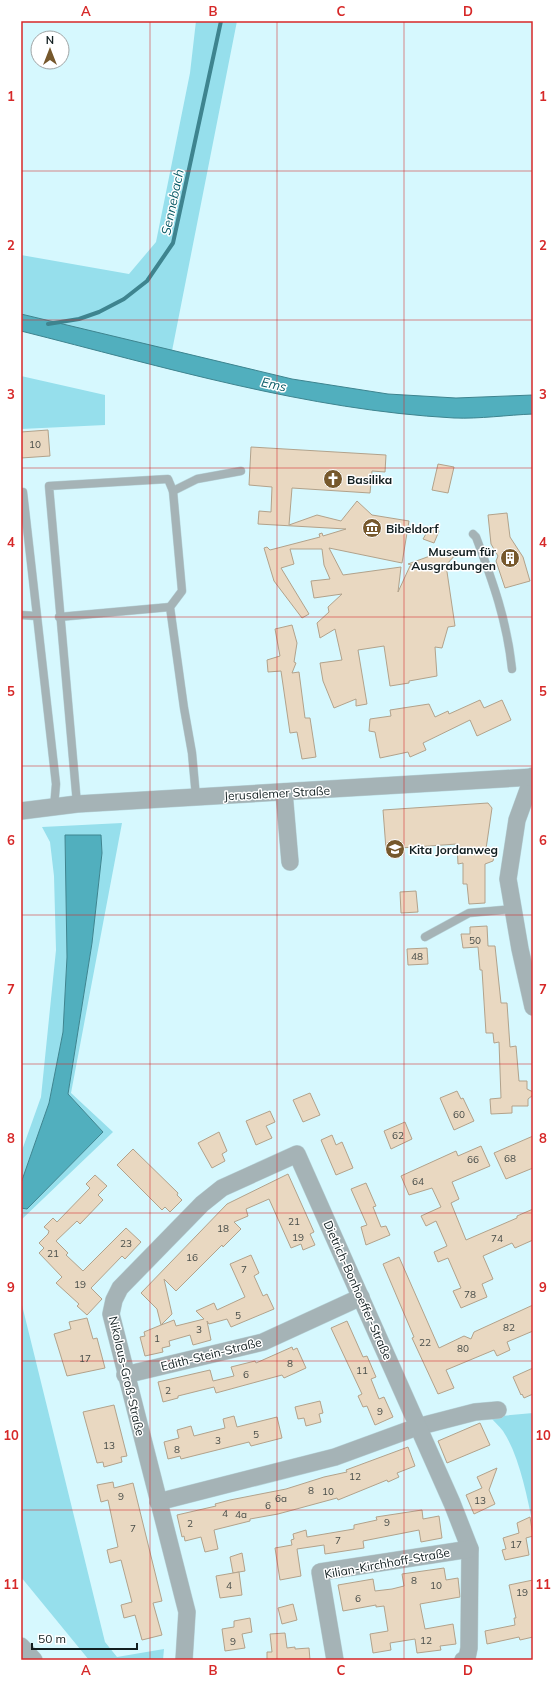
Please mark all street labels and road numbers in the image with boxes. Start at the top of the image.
street label: Jerusalemer Straße [224,783,330,803]
street label: Dietrich-Bonhoeffer-Straße [320,1218,396,1362]
street label: Nikolaus-Groß-Straße [106,1315,148,1437]
street label: Edith-Stein-Straße [159,1334,263,1374]
street label: Kilian-Kirchhoff-Straße [323,1545,451,1581]

